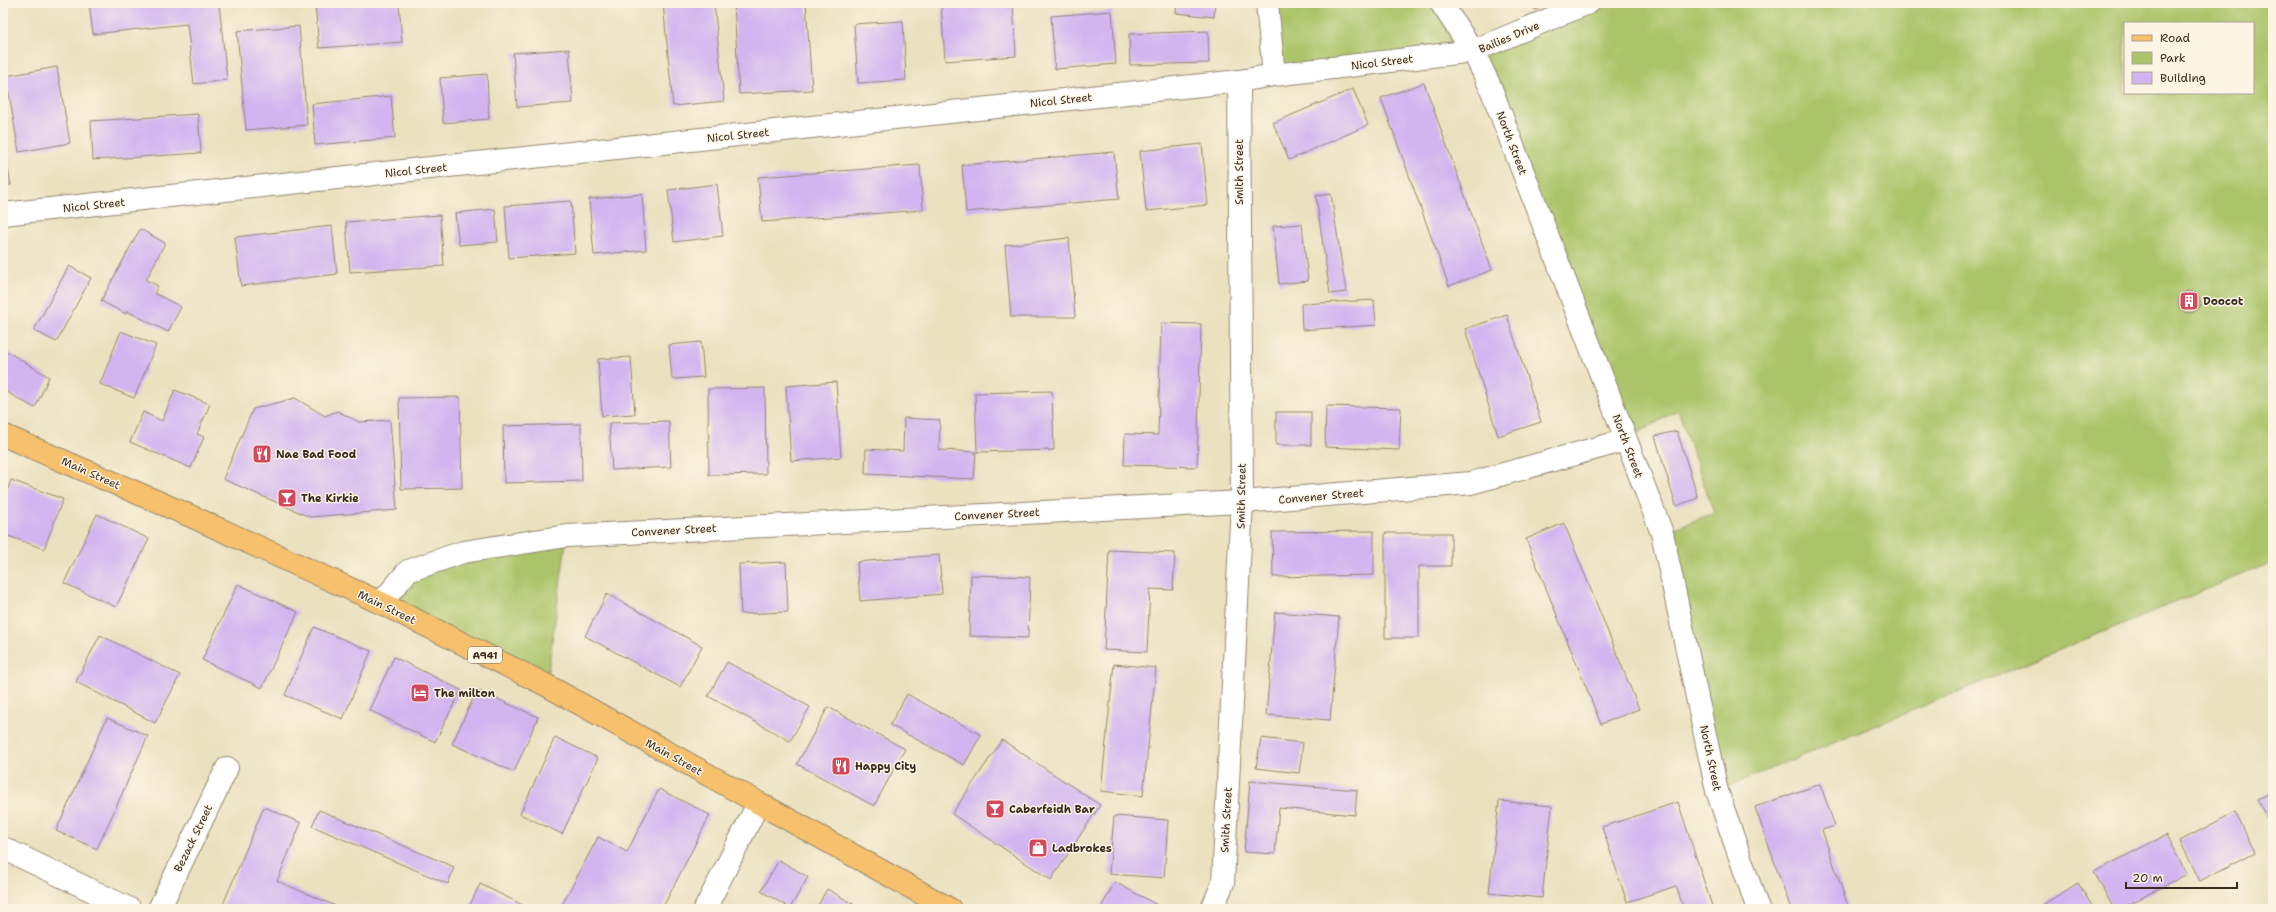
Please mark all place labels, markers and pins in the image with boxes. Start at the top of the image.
building icon: Doocot [2178,290,2200,312]
place label: Doocot [2203,294,2244,309]
restaurant icon: Nae Bad Food [251,443,273,465]
place label: Nae Bad Food [276,447,357,462]
bar icon: The Kirkie [276,487,298,509]
place label: The Kirkie [301,491,359,506]
hotel icon: The milton [409,682,431,704]
place label: The milton [434,686,496,701]
restaurant icon: Happy City [830,755,852,777]
place label: Happy City [855,759,917,774]
bar icon: Caberfeidh Bar [984,798,1006,820]
place label: Caberfeidh Bar [1009,802,1095,817]
shop icon: Ladbrokes [1027,837,1049,859]
place label: Ladbrokes [1052,841,1112,856]

